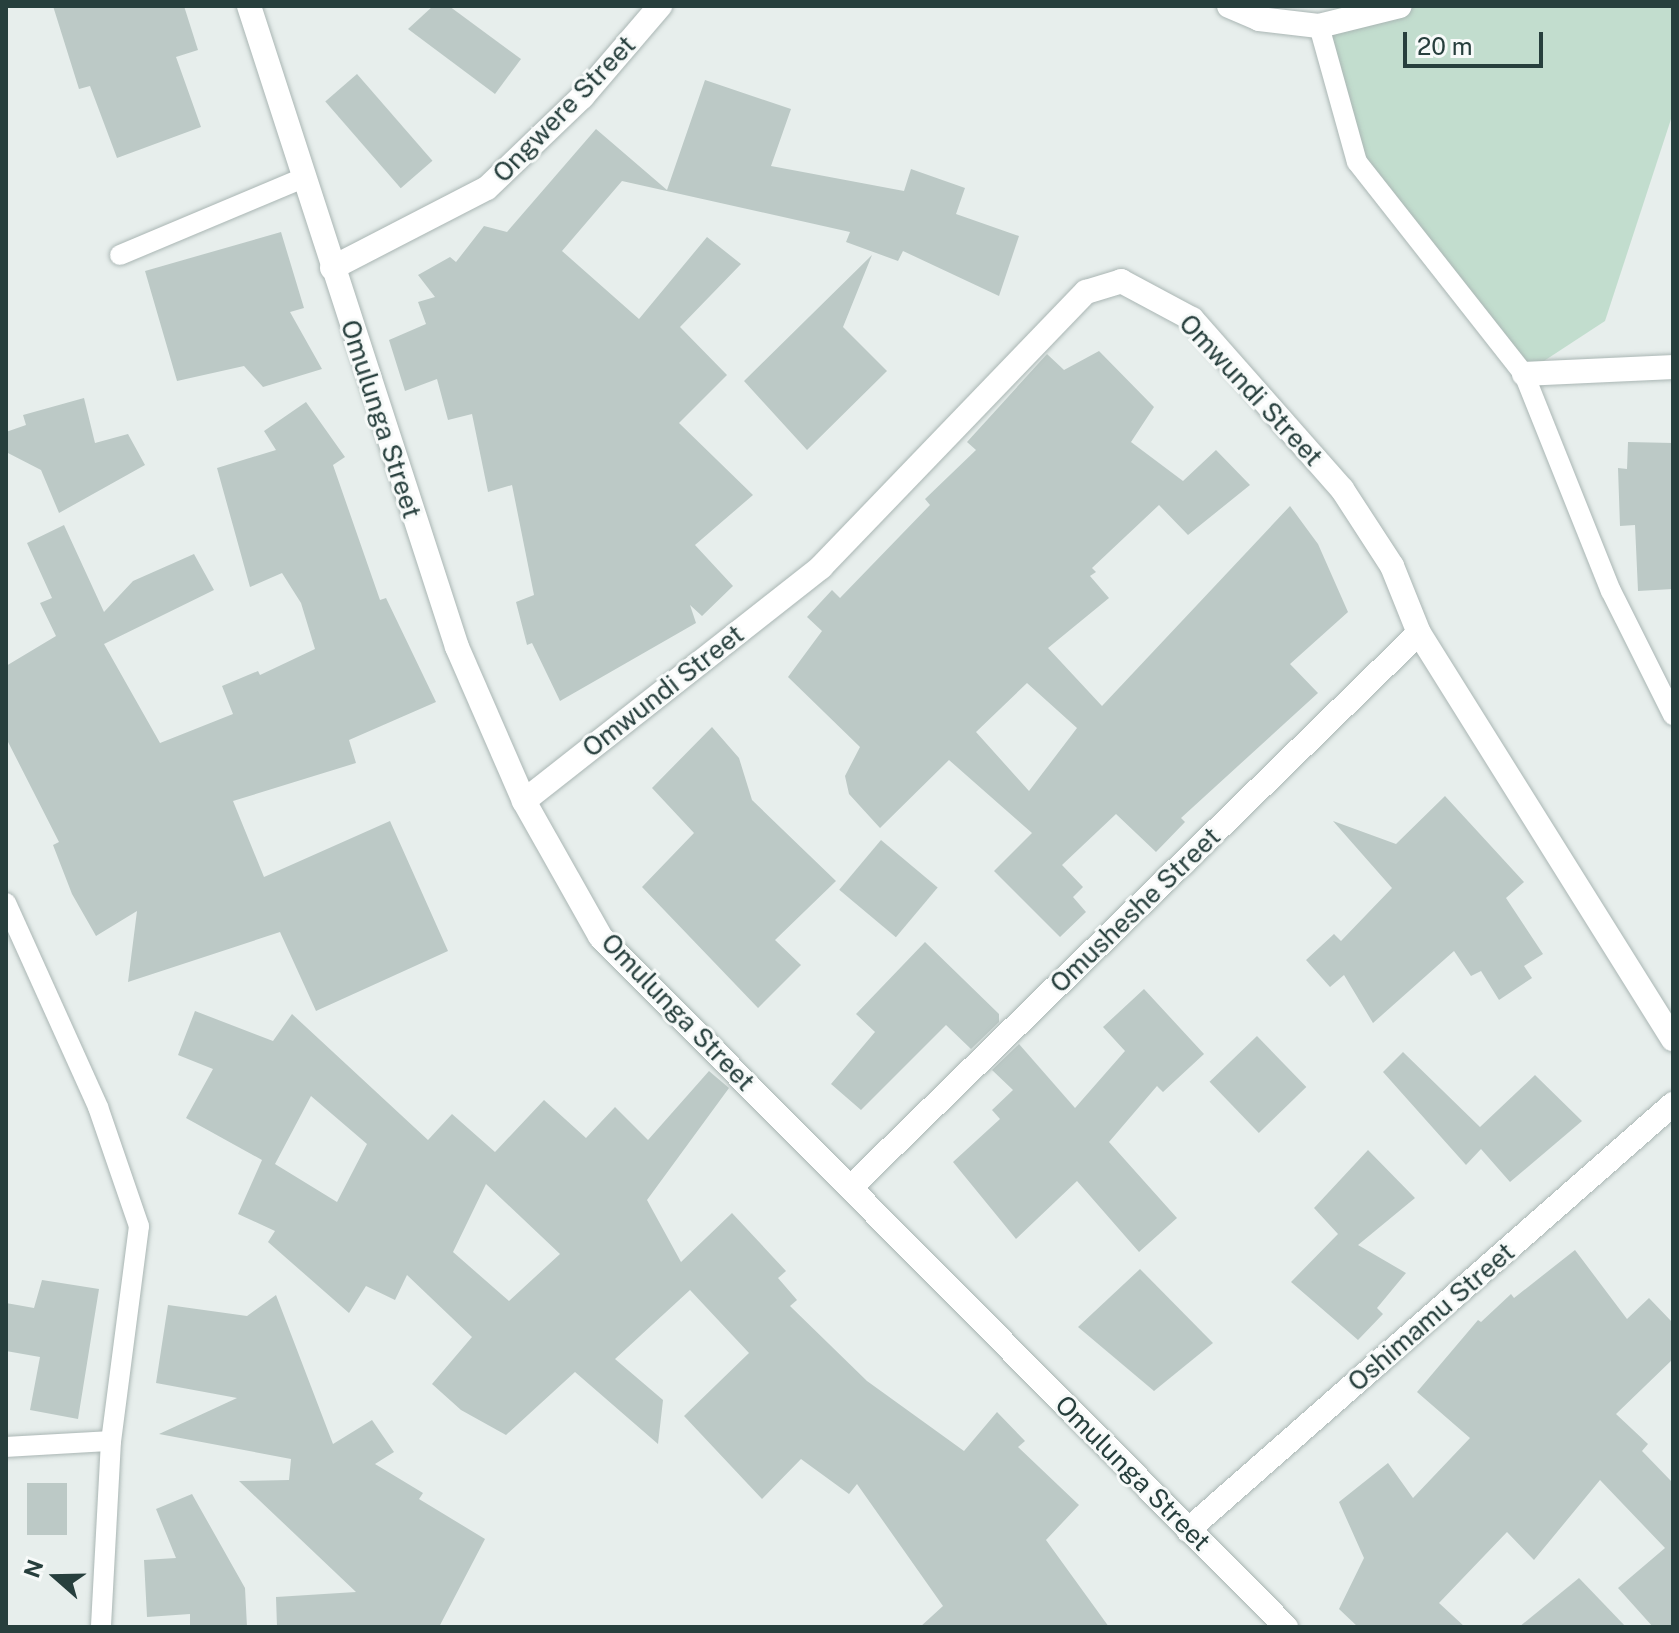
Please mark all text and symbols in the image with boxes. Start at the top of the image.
scale bar [1407,16,1547,66]
street label: Ongwere Street [486,29,642,189]
text: 20 m [1417,32,1473,60]
street label: Omwundi Street [1173,308,1329,472]
street label: Omulunga Street [334,316,428,522]
street label: Omwundi Street [576,618,750,764]
street label: Omusheshe Street [1043,821,1227,999]
street label: Omulunga Street [595,927,761,1097]
street label: Oshimamu Street [1341,1236,1521,1398]
street label: Omulunga Street [1049,1389,1217,1557]
north arrow [16,1537,96,1617]
text: N [18,1556,49,1581]

